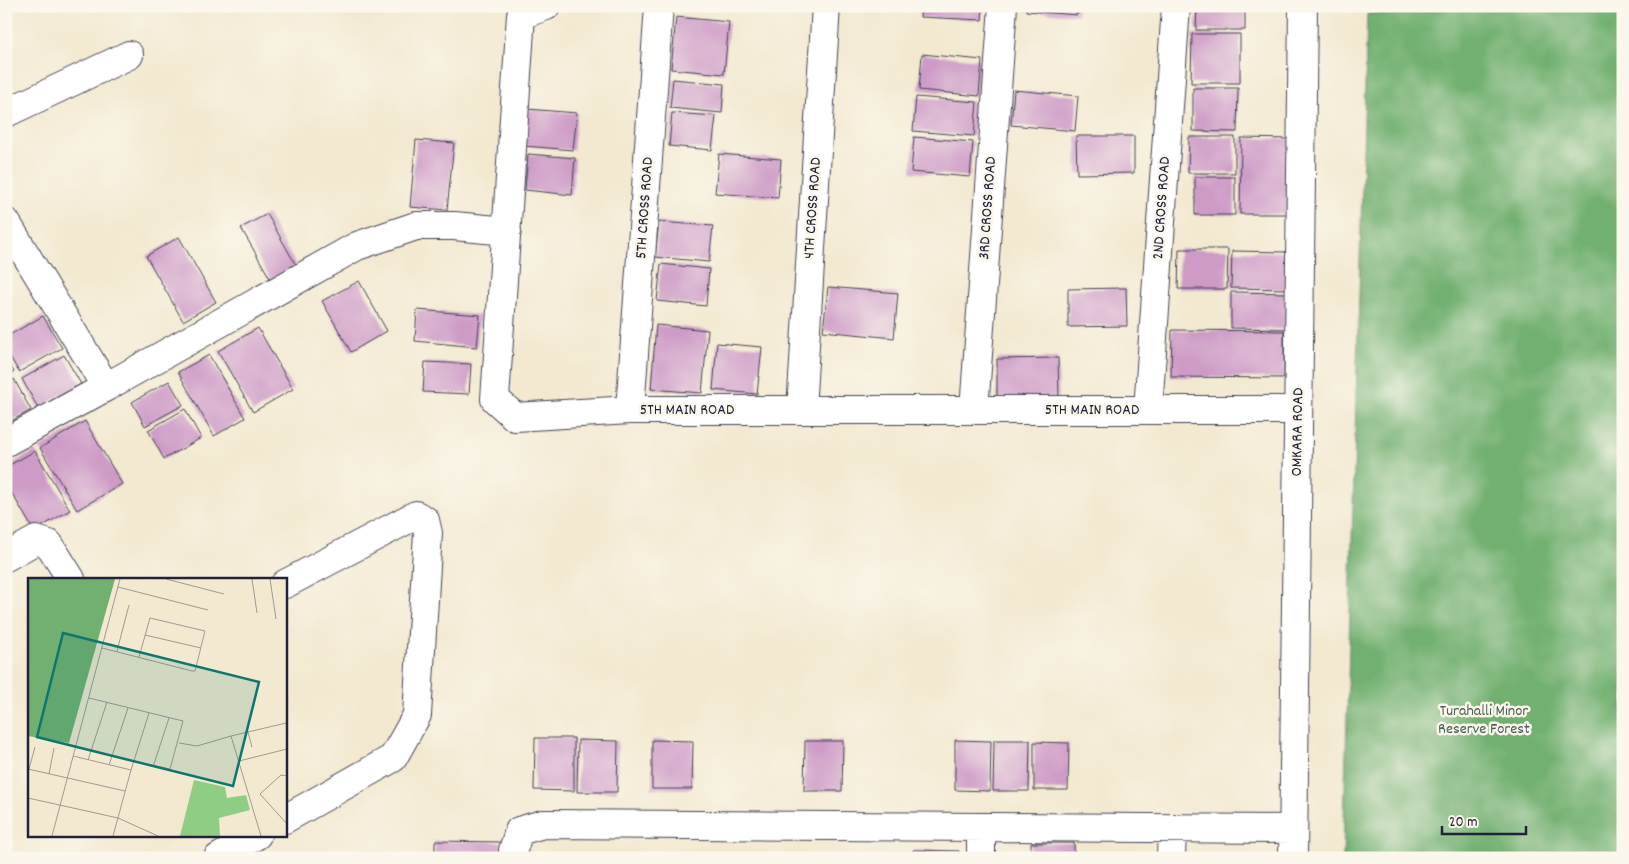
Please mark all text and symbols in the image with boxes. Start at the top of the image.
street label: 5TH CROSS ROAD [630,156,660,260]
street label: 3RD CROSS ROAD [973,156,1003,260]
street label: 2ND CROSS ROAD [1147,156,1177,260]
street label: 4TH CROSS ROAD [798,157,828,259]
street label: OMKARA ROAD [1286,387,1310,477]
street label: 5TH MAIN ROAD [640,399,734,422]
street label: 5TH MAIN ROAD [1045,399,1139,422]
inset map [28,578,286,836]
park label: Turahalli Minor Reserve Forest [1438,700,1530,741]
scale bar [1442,804,1525,836]
text: 20 m [1449,812,1477,834]

